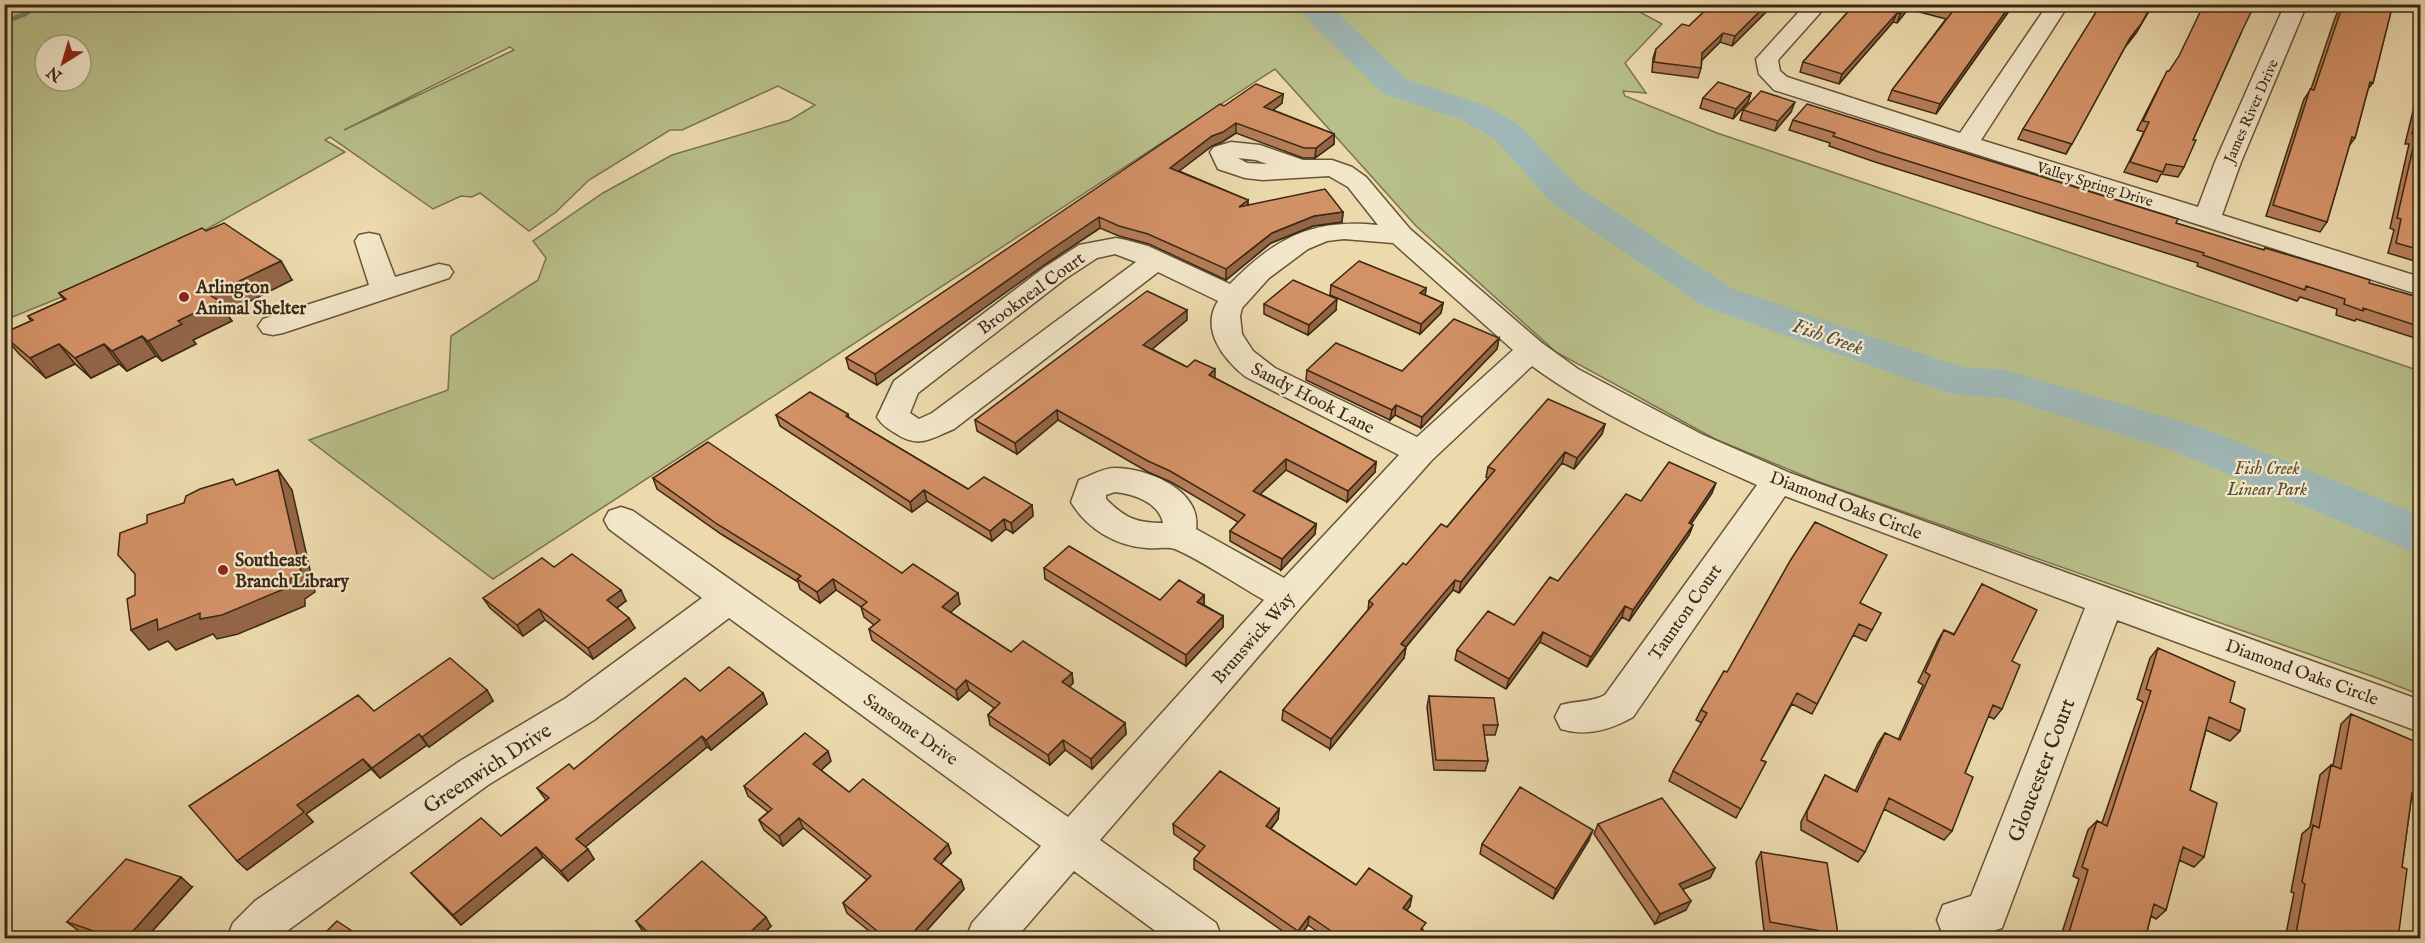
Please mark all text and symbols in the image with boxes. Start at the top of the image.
north arrow [33,33,93,93]
street label: James River Drive [2219,56,2283,168]
text: N [44,61,68,86]
street label: Valley Spring Drive [2033,157,2155,211]
street label: Brookneal Court [974,248,1090,341]
place label: Arlington Animal Shelter [195,277,307,321]
marker: Arlington Animal Shelter [177,290,191,304]
water label: Fish Creek [1789,314,1866,361]
street label: Sandy Hook Lane [1247,358,1378,440]
park label: Fish Creek Linear Park [2226,458,2307,502]
street label: Diamond Oaks Circle [1766,467,1925,546]
place label: Southeast Branch Library [235,550,350,594]
street label: Taunton Court [1645,560,1728,665]
marker: Southeast Branch Library [216,563,230,577]
street label: Brunswick Way [1208,588,1300,690]
street label: Diamond Oaks Circle [2222,635,2381,712]
street label: Sansome Drive [858,689,962,771]
street label: Gloucester Court [2003,695,2082,846]
street label: Greenwich Drive [419,718,557,821]

